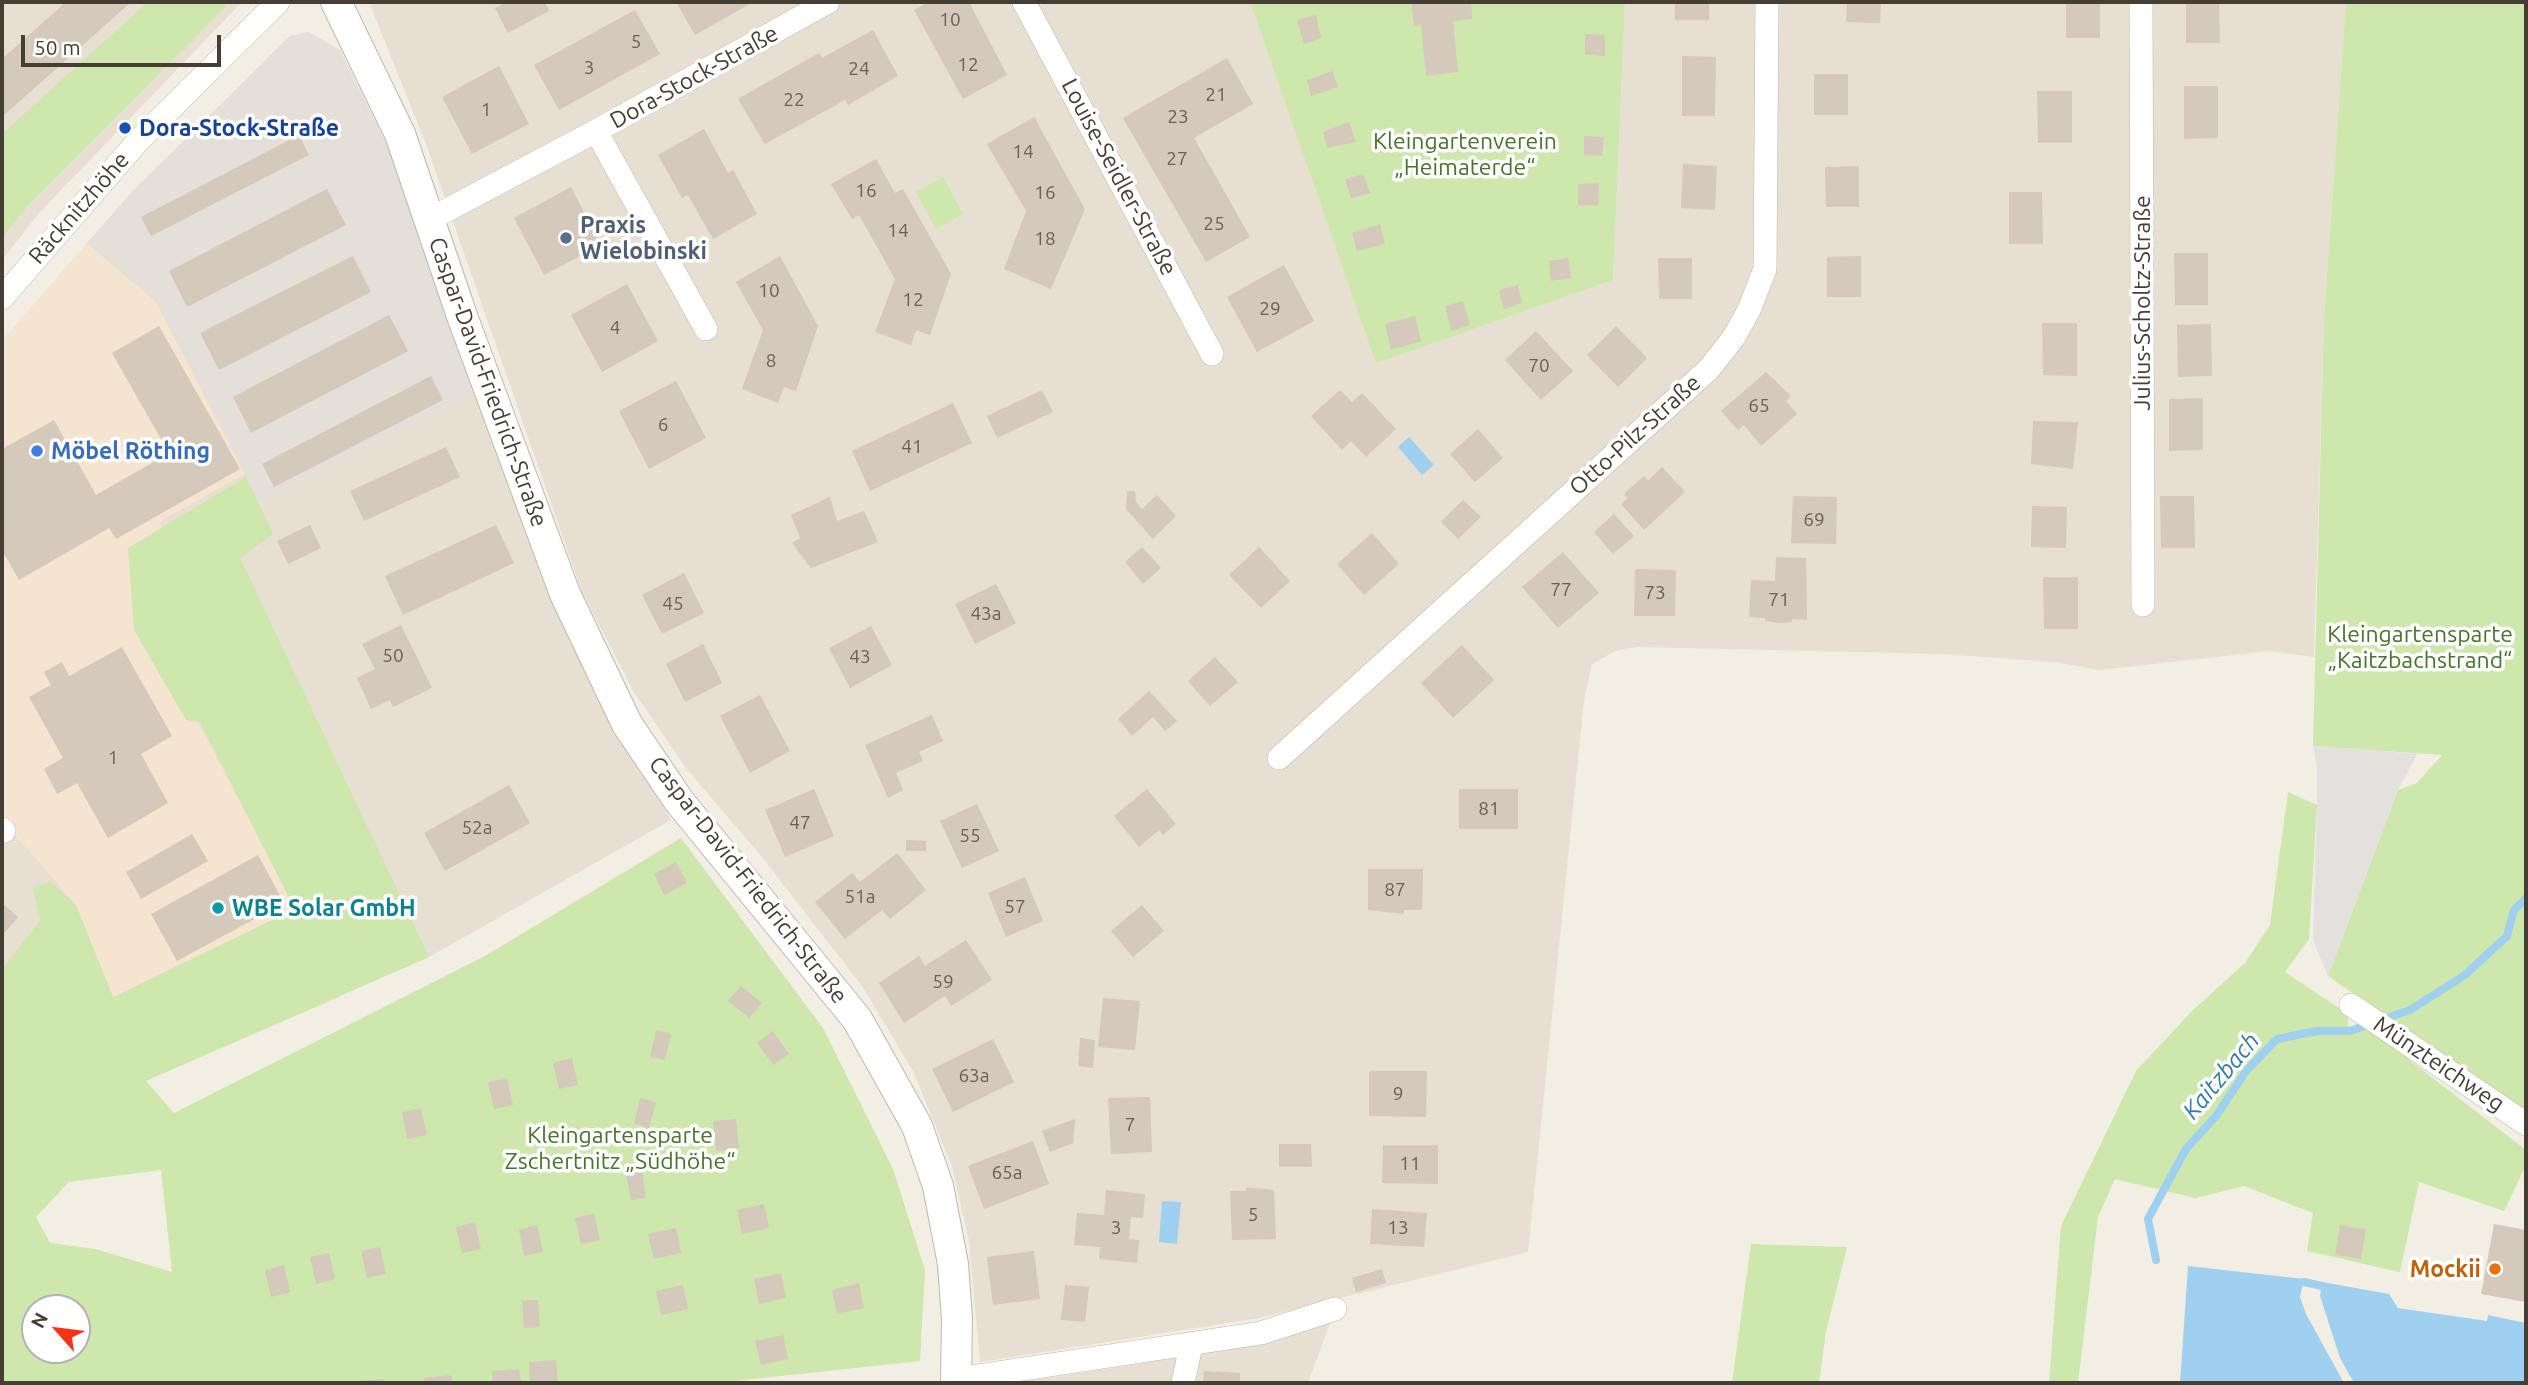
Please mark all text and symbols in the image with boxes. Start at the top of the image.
house number: 10 [939,9,961,31]
street label: Dora-Stock-Straße [605,19,783,135]
scale bar [24,21,224,65]
house number: 5 [631,31,641,53]
text: 50 m [34,35,81,59]
house number: 12 [957,54,979,76]
house number: 3 [584,57,594,79]
house number: 24 [848,58,870,80]
street label: Louise-Seidler-Straße [1055,74,1183,280]
house number: 21 [1205,84,1227,106]
house number: 22 [783,89,805,111]
house number: 1 [481,99,491,121]
house number: 23 [1167,106,1189,128]
place label: Dora-Stock-Straße [139,114,339,142]
marker: Dora-Stock-Straße [117,120,133,136]
park label: Kleingartenverein „Heimaterde“ [1373,127,1557,181]
house number: 14 [1012,141,1034,163]
street label: Räcknitzhöhe [23,146,135,270]
house number: 27 [1166,148,1188,170]
house number: 16 [855,180,877,202]
house number: 16 [1034,182,1056,204]
street label: Julius-Scholtz-Straße [2128,195,2156,411]
place label: Praxis Wielobinski [580,211,707,265]
house number: 25 [1203,213,1225,235]
house number: 14 [887,220,909,242]
house number: 18 [1034,228,1056,250]
marker: Praxis Wielobinski [558,230,574,246]
street label: Caspar-David-Friedrich-Straße [423,233,553,531]
house number: 10 [758,280,780,302]
house number: 12 [902,289,924,311]
house number: 29 [1259,298,1281,320]
house number: 4 [610,317,620,339]
house number: 8 [766,350,776,372]
house number: 70 [1528,355,1550,377]
street label: Otto-Pilz-Straße [1564,369,1706,501]
house number: 65 [1748,395,1770,417]
house number: 6 [658,414,668,436]
house number: 41 [901,436,923,458]
place label: Möbel Röthing [51,437,210,465]
marker: Möbel Röthing [29,443,45,459]
house number: 69 [1803,509,1825,531]
house number: 77 [1550,579,1572,601]
house number: 73 [1644,582,1666,604]
house number: 71 [1768,589,1790,611]
house number: 45 [662,593,684,615]
house number: 43a [970,603,1002,625]
park label: Kleingartensparte „Kaitzbachstrand“ [2327,620,2513,674]
house number: 50 [382,645,404,667]
house number: 43 [849,646,871,668]
house number: 1 [108,747,118,769]
street label: Caspar-David-Friedrich-Straße [643,751,853,1009]
house number: 81 [1478,798,1500,820]
house number: 47 [789,812,811,834]
house number: 52a [461,817,493,839]
house number: 55 [959,825,981,847]
house number: 87 [1384,879,1406,901]
house number: 51a [844,886,876,908]
place label: WBE Solar GmbH [232,894,416,922]
house number: 57 [1004,896,1026,918]
marker: WBE Solar GmbH [210,900,226,916]
house number: 59 [932,971,954,993]
street label: Münzteichweg [2368,1010,2510,1118]
water label: Kaitzbach [2177,1027,2265,1125]
house number: 63a [958,1065,990,1087]
house number: 9 [1393,1083,1403,1105]
house number: 7 [1125,1114,1135,1136]
park label: Kleingartensparte Zschertnitz „Südhöhe“ [505,1121,735,1175]
house number: 11 [1399,1153,1421,1175]
house number: 65a [991,1162,1023,1184]
house number: 5 [1248,1204,1258,1226]
house number: 3 [1111,1217,1121,1239]
house number: 13 [1387,1217,1409,1239]
place label: Mockii [2410,1255,2481,1283]
marker: Mockii [2487,1261,2503,1277]
north arrow [21,1294,91,1364]
text: N [26,1309,52,1332]

